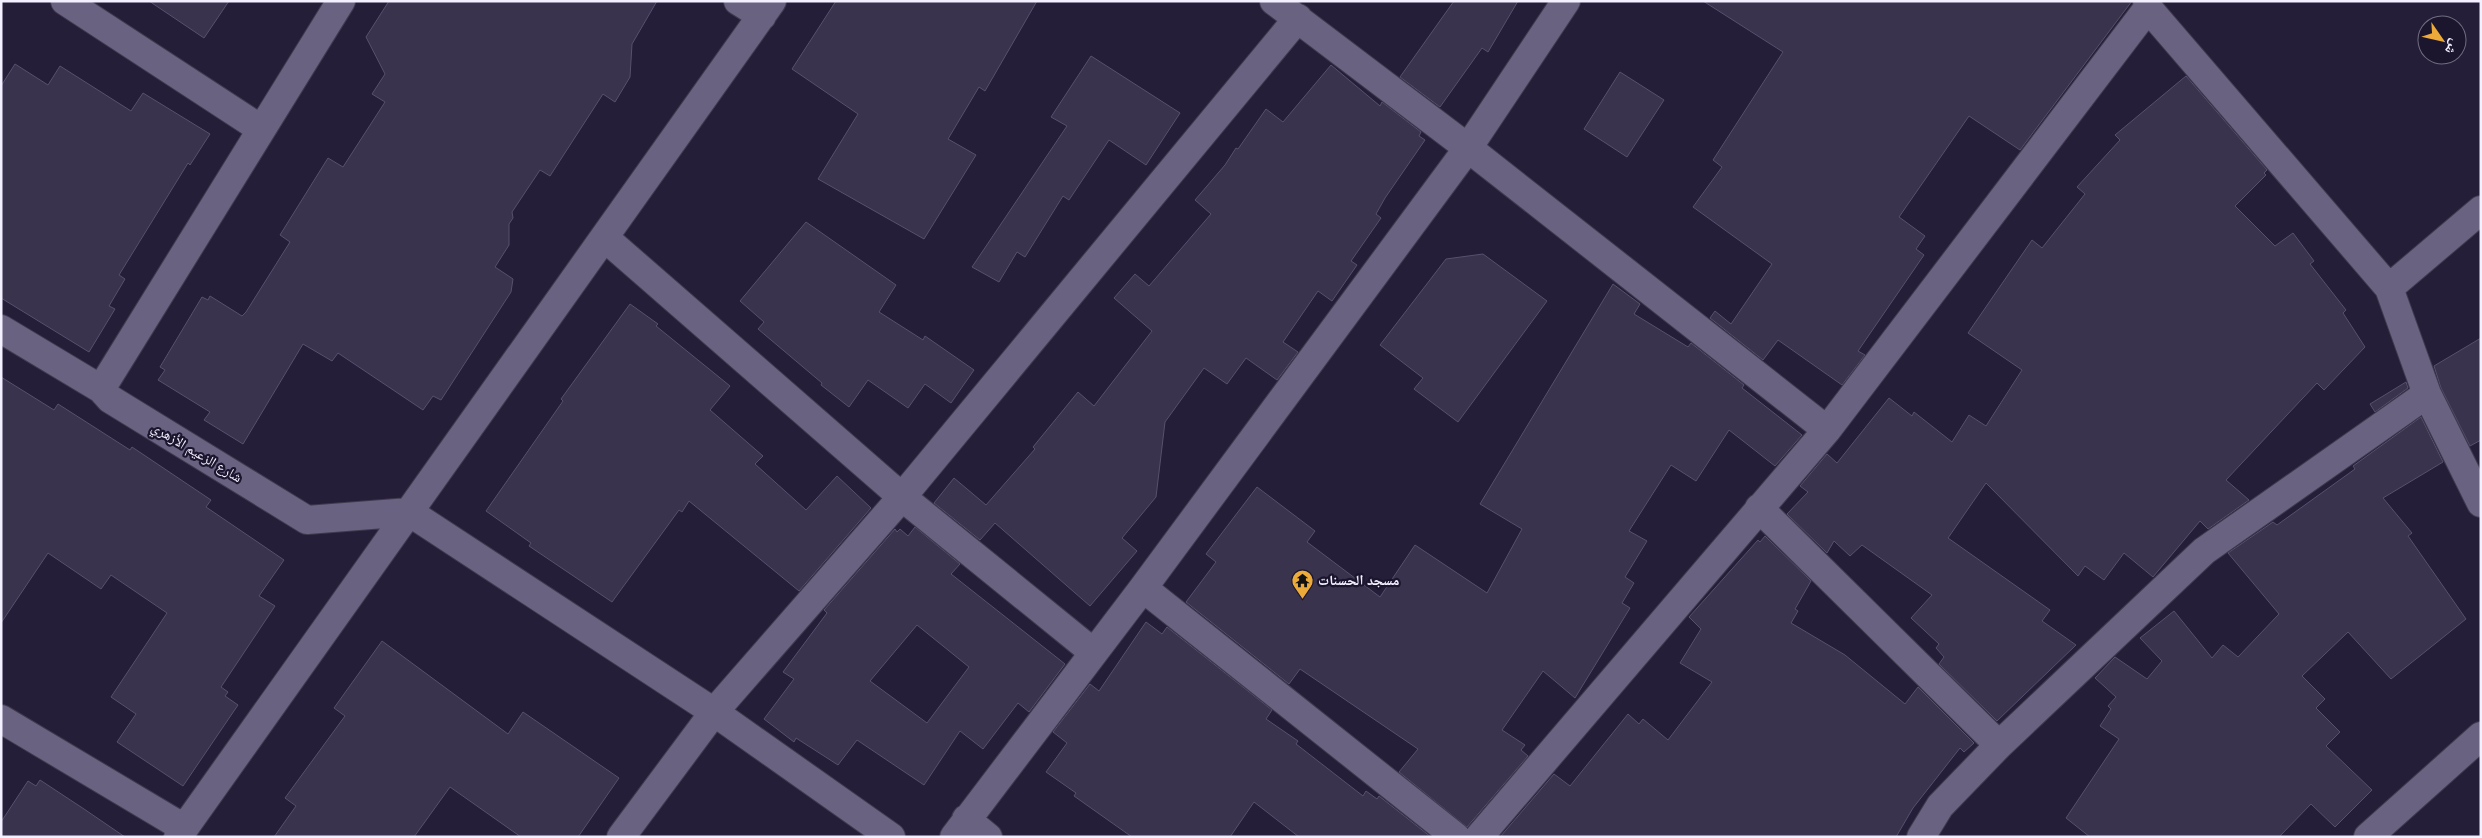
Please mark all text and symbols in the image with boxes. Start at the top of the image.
north arrow [2417,15,2467,65]
text: ش [2441,36,2465,59]
street label: شارع الزعيم الأزهري [147,417,246,488]
temple icon: مسجد الحسنات [1290,568,1314,599]
place label: مسجد الحسنات [1318,570,1399,589]

